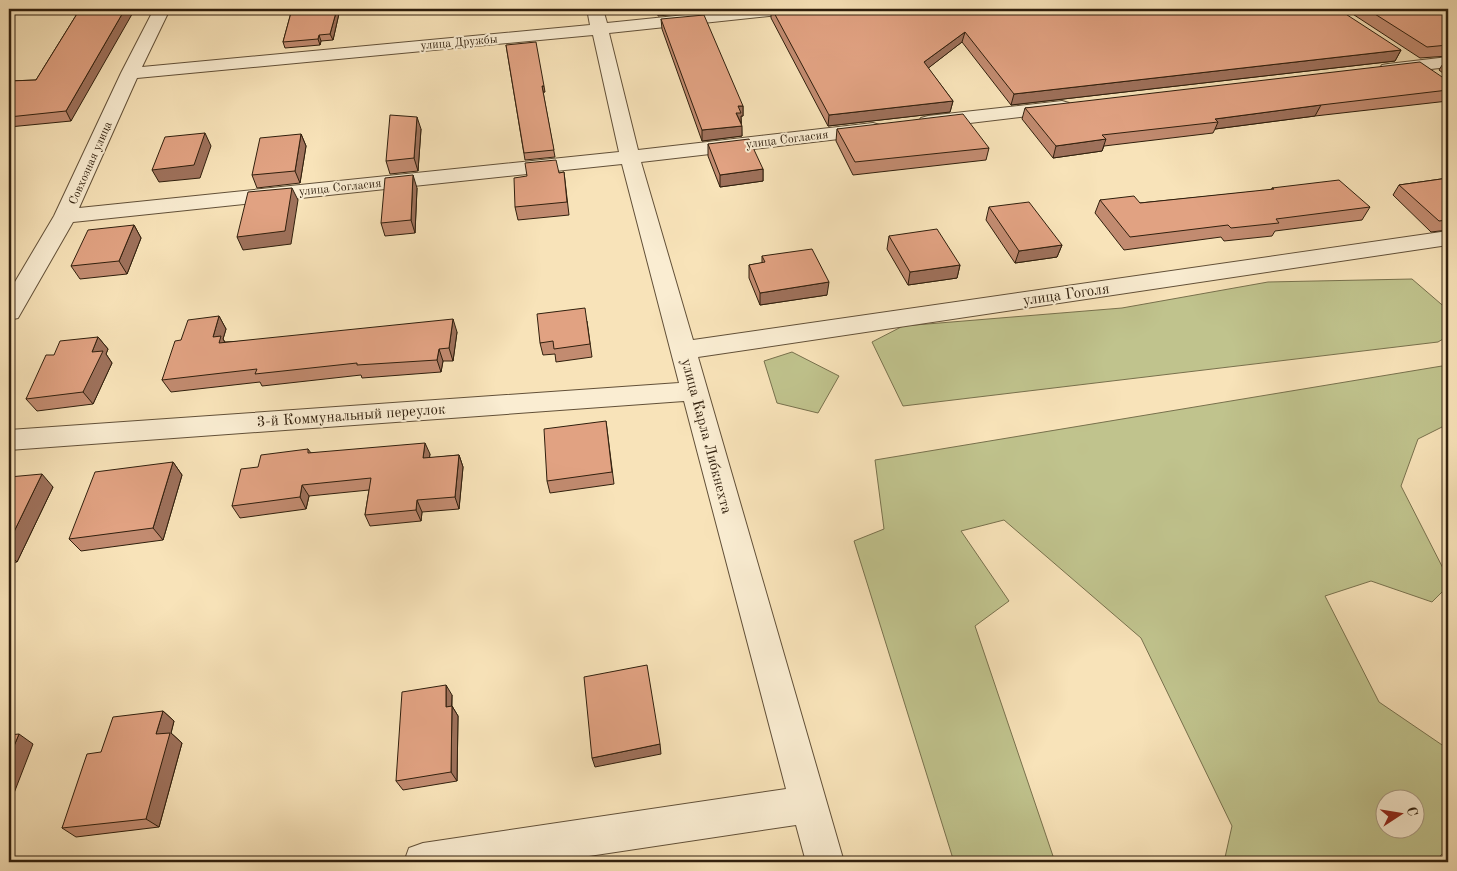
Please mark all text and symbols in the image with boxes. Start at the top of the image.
street label: улица Дружбы [420,34,498,52]
street label: Совхозная улица [67,120,115,207]
street label: улица Согласия [745,129,829,151]
street label: улица Согласия [298,178,382,198]
street label: улица Гоголя [1022,282,1111,309]
street label: улица Карла Либкнехта [678,357,734,516]
street label: 3-й Коммунальный переулок [256,402,447,431]
north arrow [1374,788,1424,838]
text: С [1404,806,1420,817]

